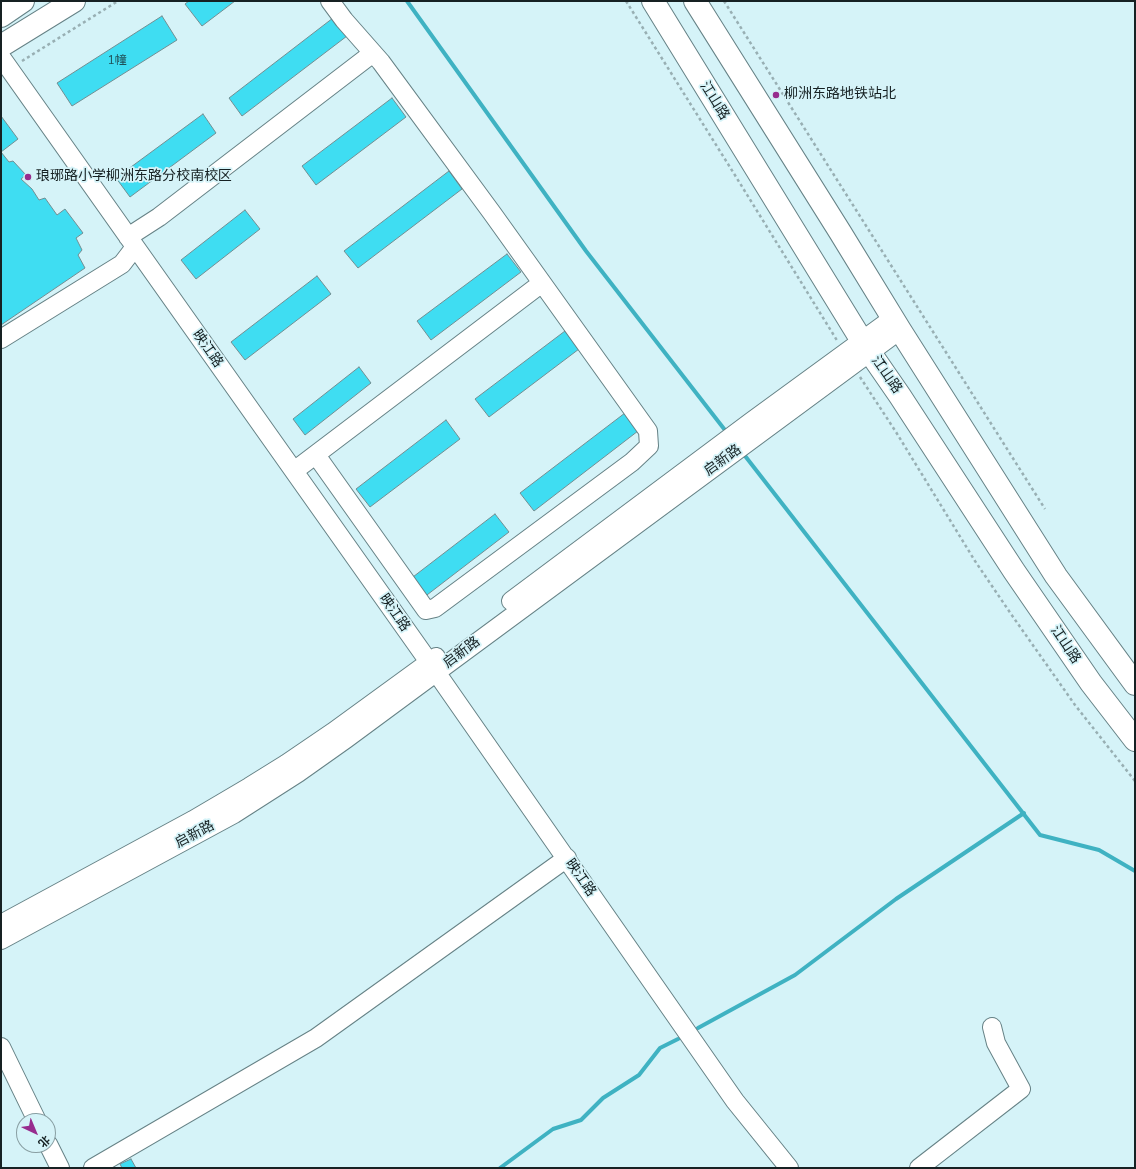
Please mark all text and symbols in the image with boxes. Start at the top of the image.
house number: 1幢 [107,54,127,68]
street label: 江山路 [696,79,732,123]
place label: 柳洲东路地铁站北 [784,87,896,103]
marker: 柳洲东路地铁站北 [771,90,781,100]
place label: 琅琊路小学柳洲东路分校南校区 [36,169,232,185]
marker: 琅琊路小学柳洲东路分校南校区 [23,172,33,182]
street label: 映江路 [188,327,226,371]
street label: 江山路 [867,353,905,397]
street label: 启新路 [701,442,745,480]
street label: 映江路 [375,591,413,635]
street label: 江山路 [1046,623,1084,667]
street label: 启新路 [440,634,484,672]
street label: 启新路 [173,818,217,852]
street label: 映江路 [561,856,599,900]
north arrow [16,1113,56,1153]
text: 北 [35,1132,53,1150]

